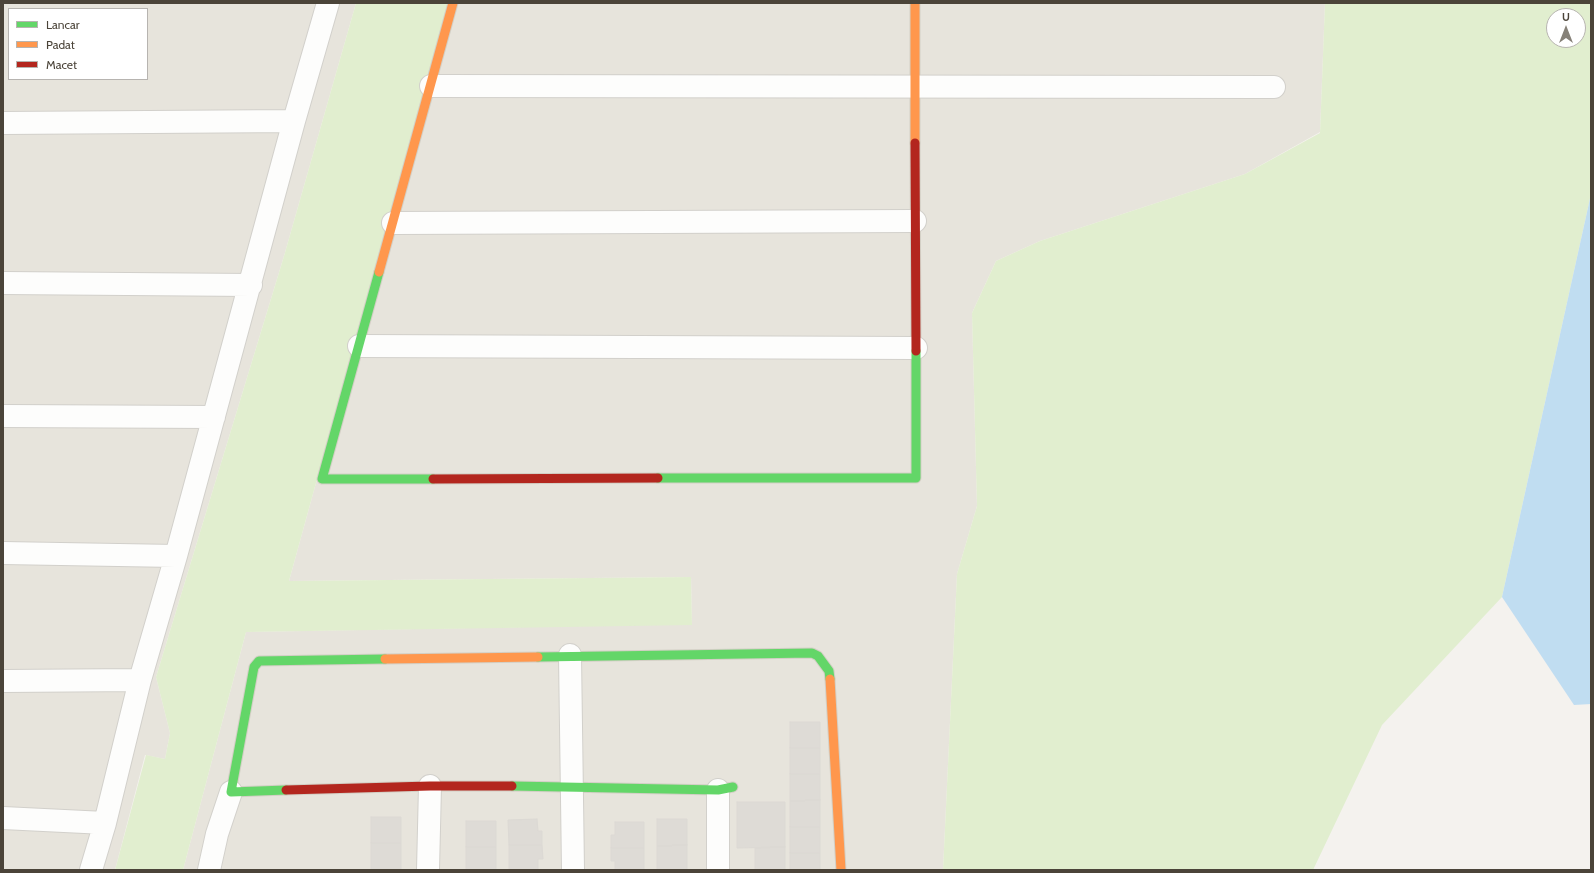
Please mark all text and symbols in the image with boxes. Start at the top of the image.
legend [8,8,148,80]
north arrow [1546,8,1586,48]
text: U [1562,10,1570,24]
text: Lancar [46,17,79,32]
text: Padat [46,37,75,52]
text: Macet [46,57,77,72]

